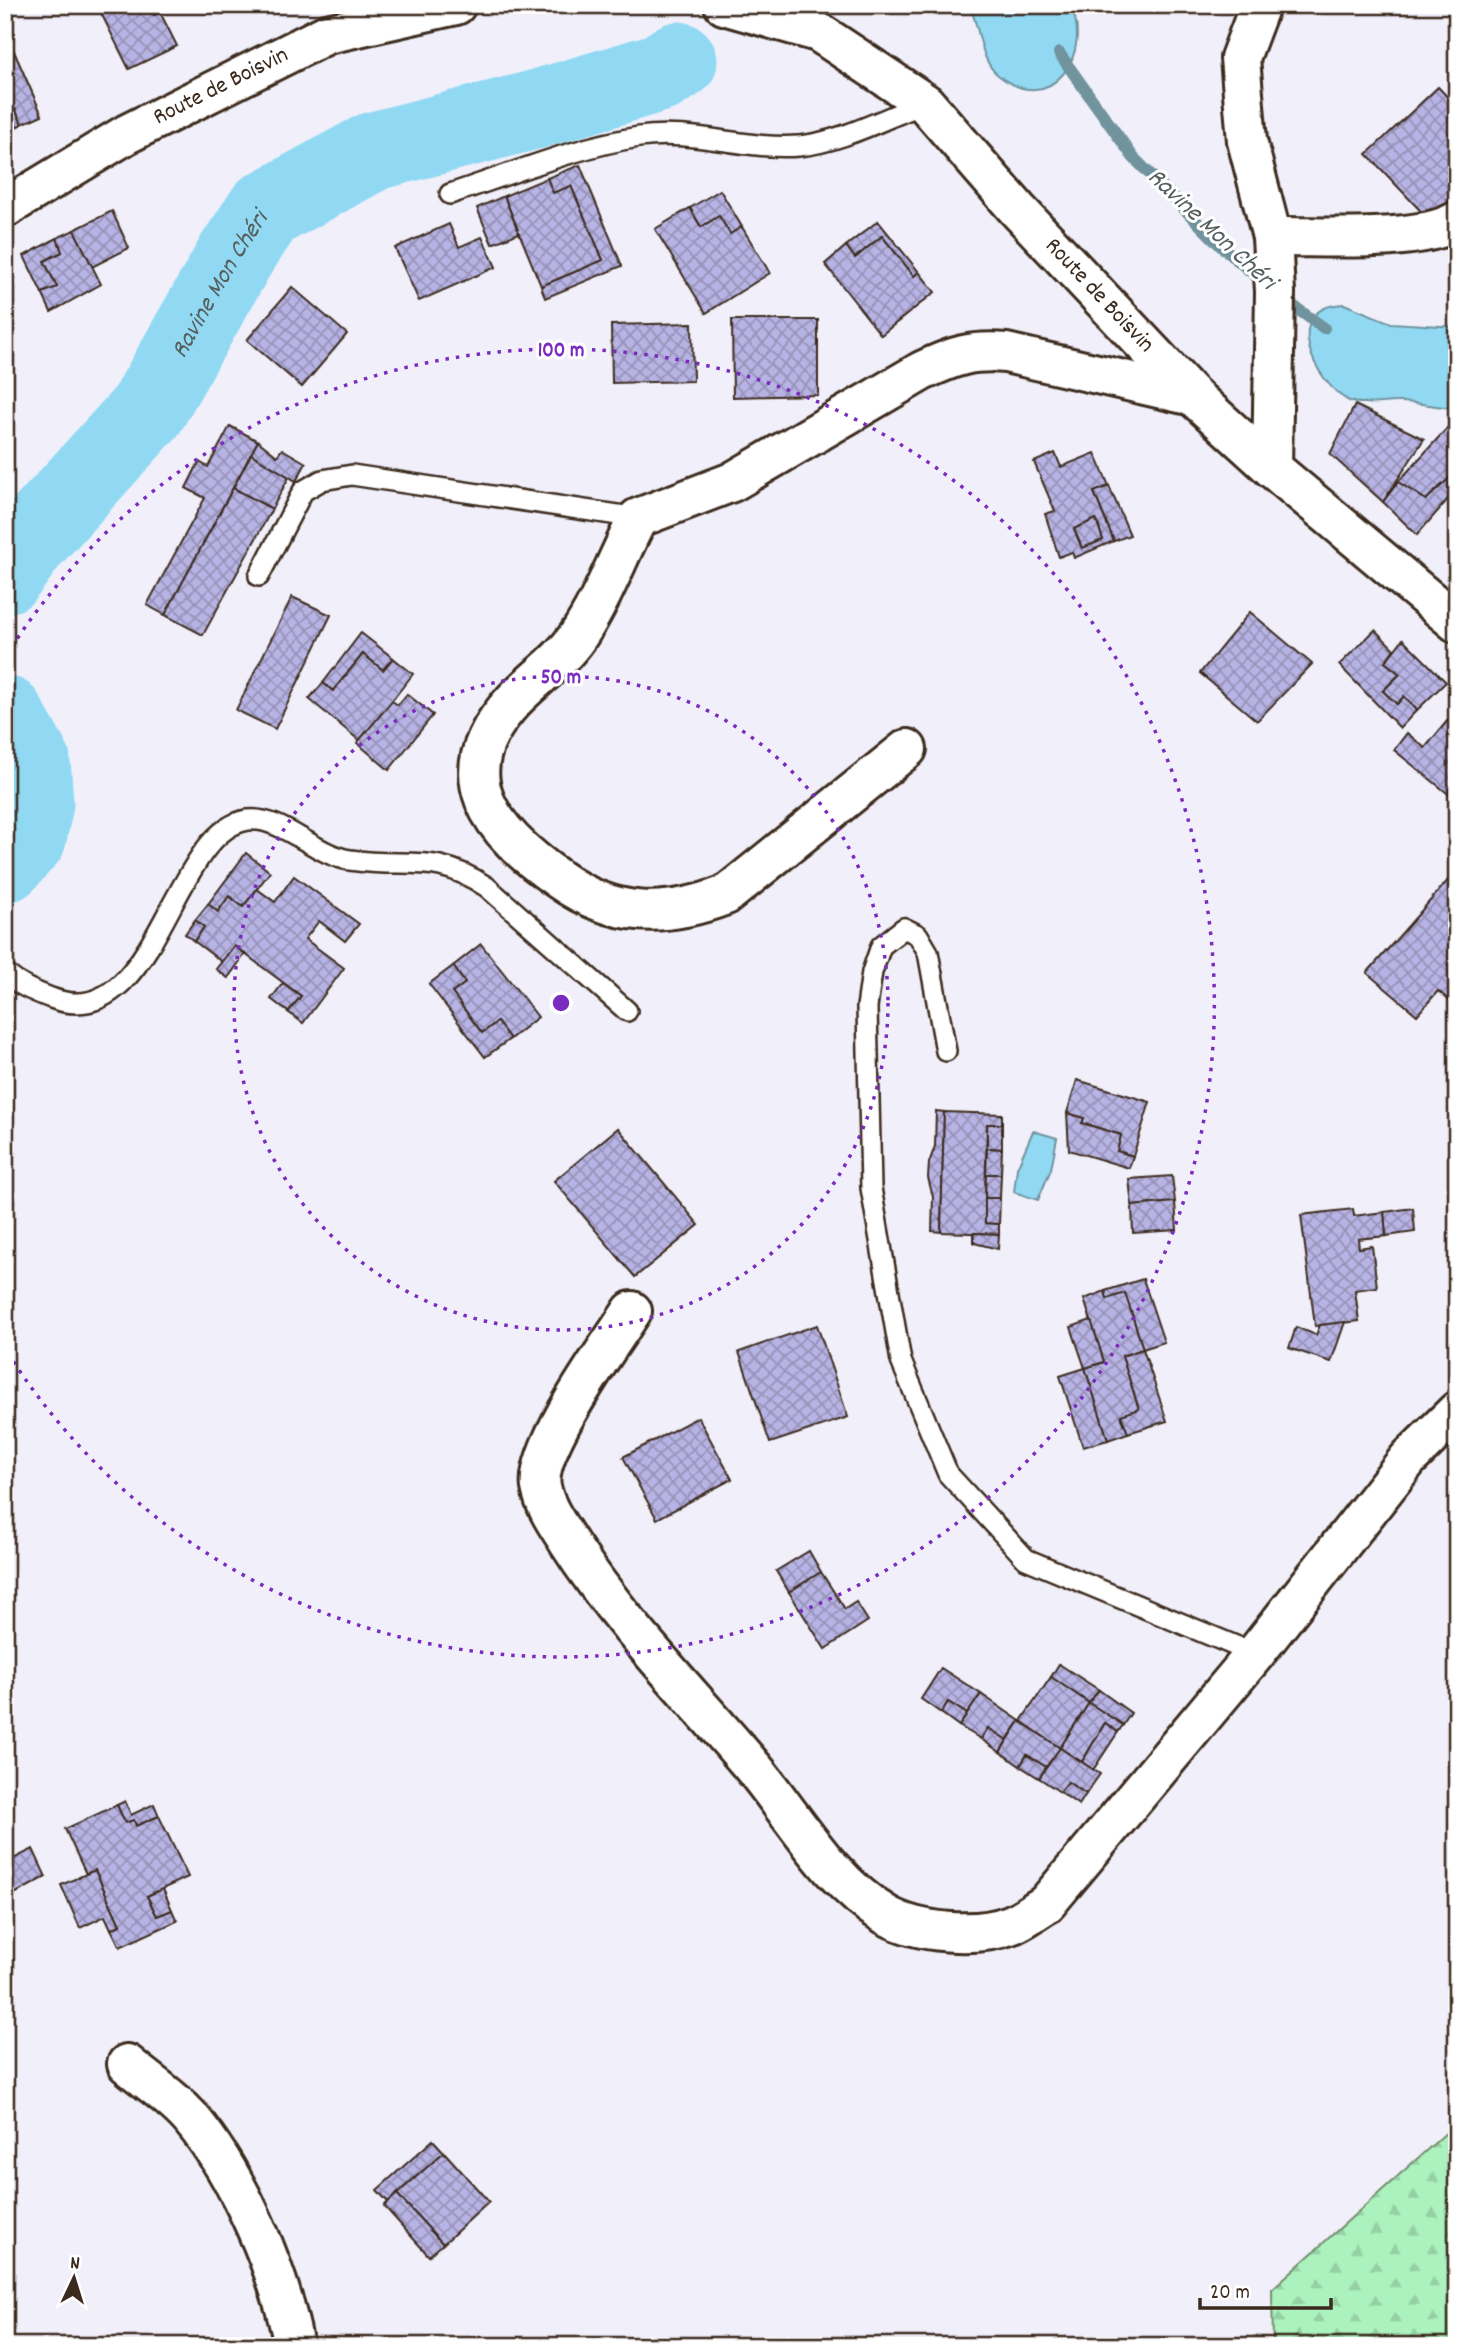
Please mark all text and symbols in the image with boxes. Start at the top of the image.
street label: Route de Boisvin [148,39,295,135]
water label: Ravine Mon Chéri [1138,160,1287,303]
water label: Ravine Mon Chéri [162,201,281,365]
street label: Route de Boisvin [1036,231,1162,361]
text: 100 m [538,337,584,367]
text: 50 m [541,664,581,694]
centre of rings [549,991,573,1015]
north arrow [38,2242,108,2312]
text: N [69,2251,81,2278]
scale bar [1200,2267,1331,2311]
text: 20 m [1210,2279,1250,2309]

